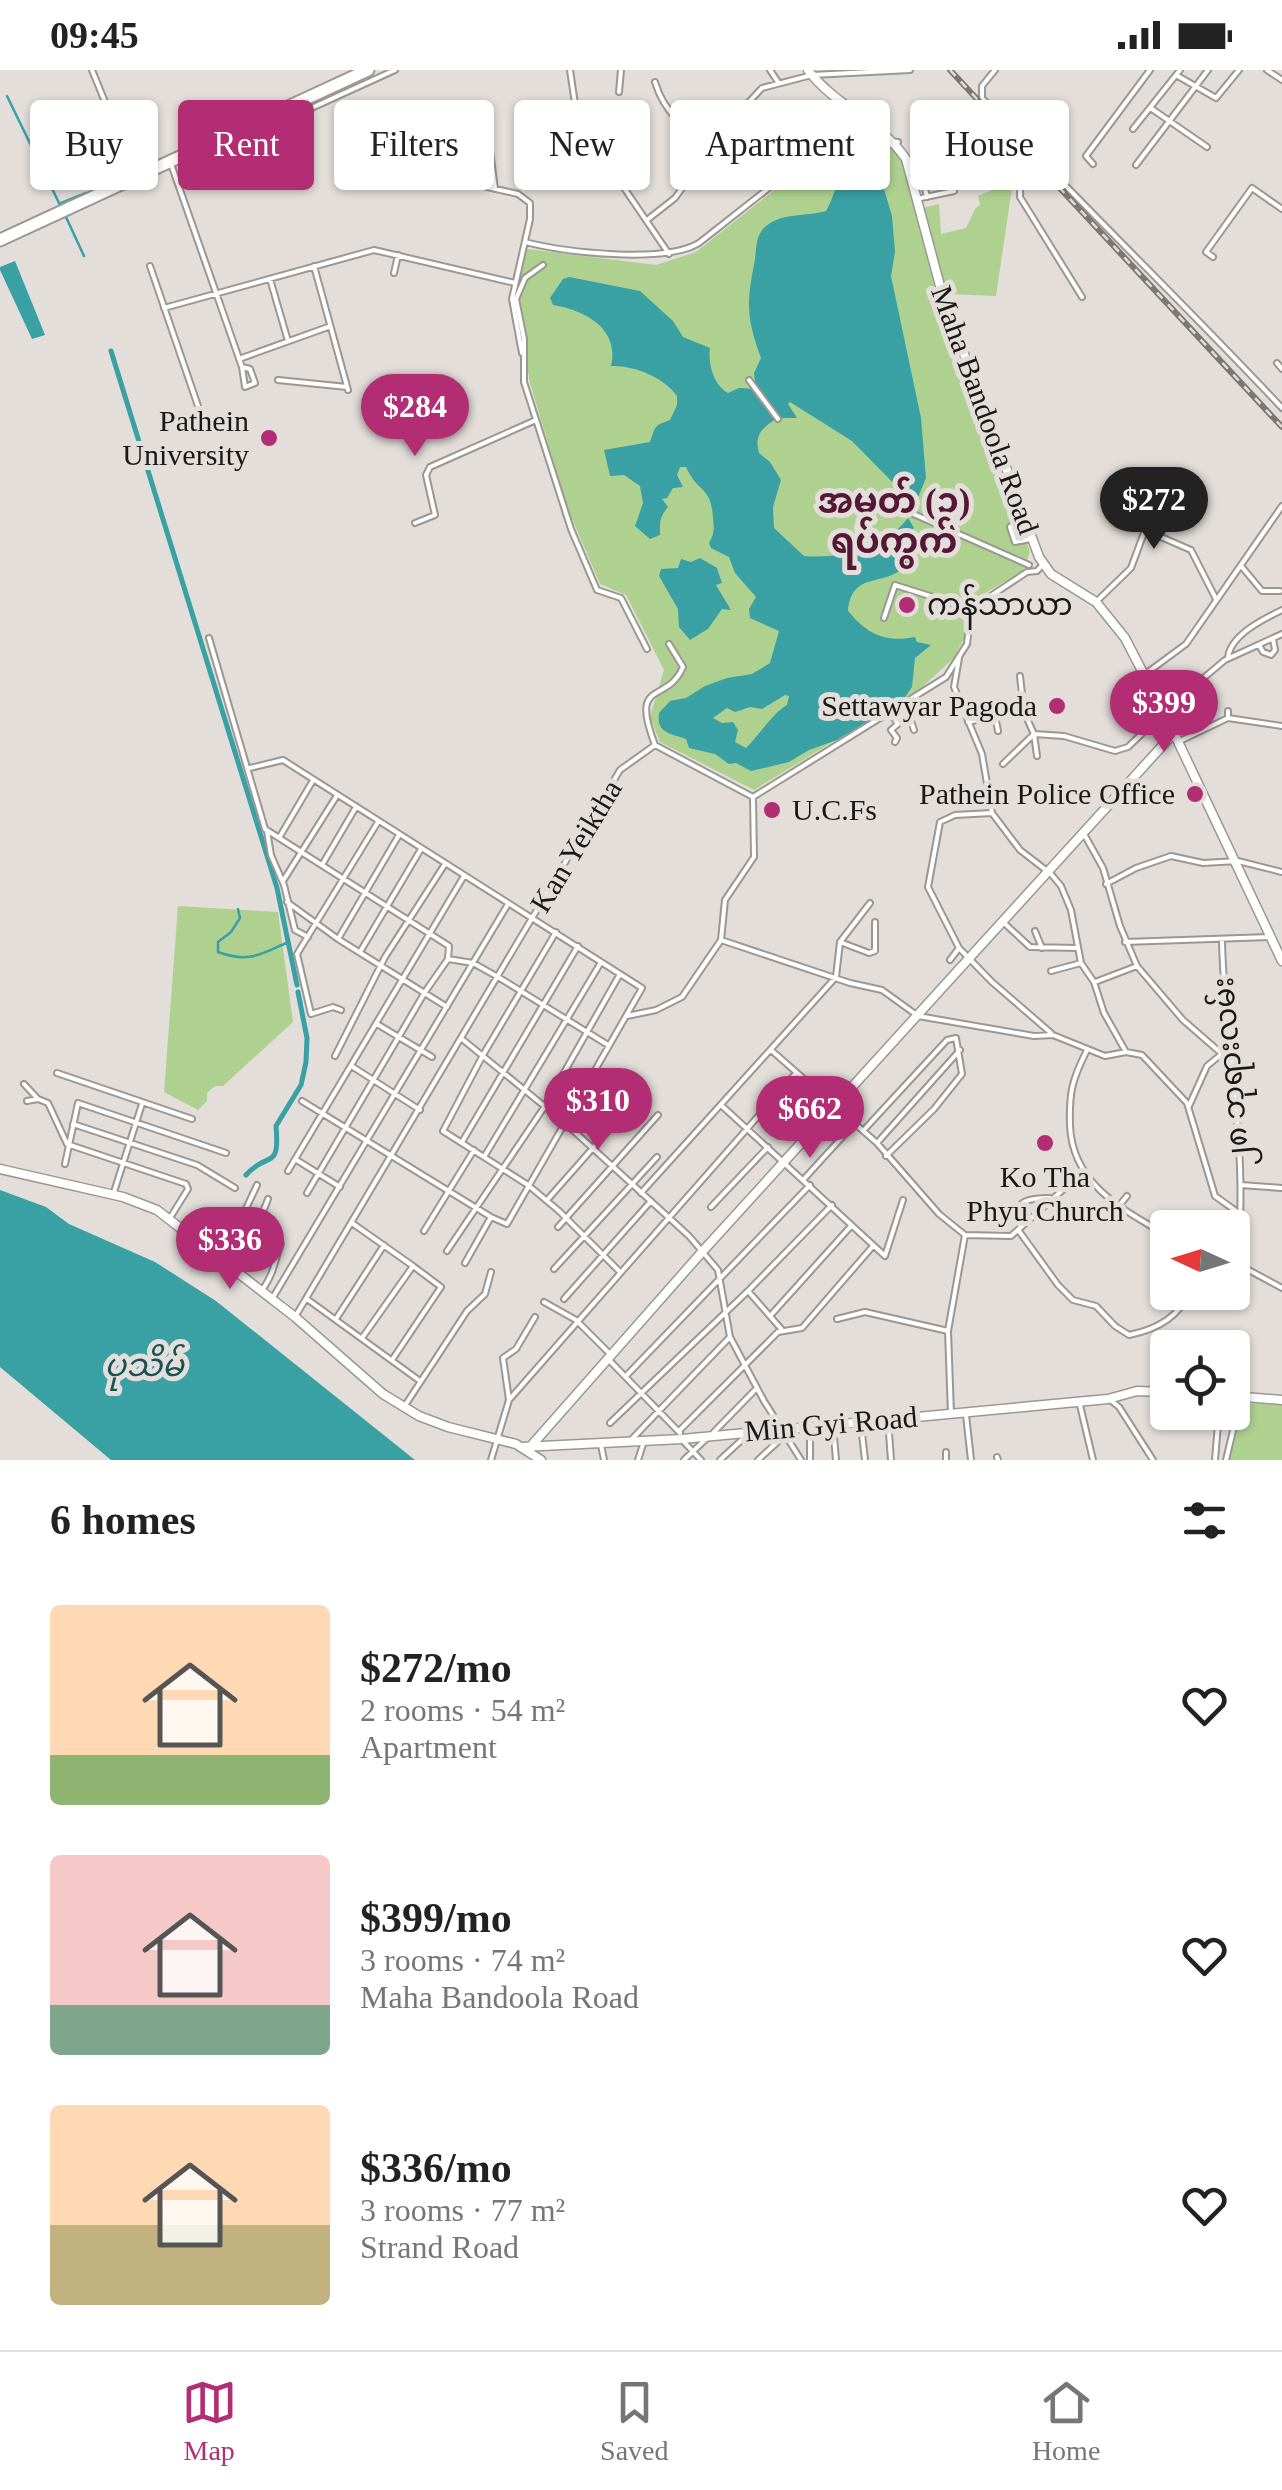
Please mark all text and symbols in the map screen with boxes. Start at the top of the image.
text: 09:45 [50,14,139,56]
chip: Buy [30,100,158,190]
chip: Rent [178,100,314,190]
chip: Filters [334,100,494,190]
chip: New [514,100,650,190]
chip: Apartment [670,100,890,190]
chip: House [910,100,1069,190]
street label: Maha Bandoola Road [925,281,1046,538]
pin: $284 [356,374,474,459]
text: $284 [383,388,447,424]
place label: Pathein University [122,404,249,471]
marker: Pathein University [258,427,280,449]
pin: $272 [1095,467,1213,552]
district label: အမှတ် (၃) ရပ်ကွက် [818,476,970,570]
text: $272 [1122,481,1186,517]
place label: ကန်သာယာ [927,583,1073,630]
marker: ကန်သာယာ [896,594,918,616]
pin: $399 [1105,670,1223,755]
text: $399 [1132,684,1196,720]
place label: Settawyar Pagoda [821,689,1037,722]
marker: Settawyar Pagoda [1046,695,1068,717]
street label: Kan Yeiktha [523,774,628,918]
place label: Pathein Police Office [919,777,1175,810]
marker: Pathein Police Office [1184,783,1206,805]
place label: U.C.Fs [792,793,877,826]
marker: U.C.Fs [761,799,783,821]
street label: ၂၈ ဘုရားလမ်း [1201,975,1264,1169]
pin: $310 [539,1068,657,1153]
pin: $662 [751,1076,869,1161]
text: $310 [566,1082,630,1118]
text: $662 [778,1090,842,1126]
marker: Ko Tha Phyu Church [1034,1132,1056,1154]
place label: Ko Tha Phyu Church [966,1160,1124,1227]
pin: $336 [171,1207,289,1292]
north arrow [1150,1210,1250,1310]
map controls [1150,1210,1250,1430]
text: $336 [198,1221,262,1257]
button: locate [1150,1330,1250,1430]
water label: ပုသိမ် [104,1343,186,1391]
street label: Min Gyi Road [743,1400,919,1447]
icon: filters [1177,1493,1232,1548]
text: 6 homes [50,1497,196,1543]
icon: home [130,1645,250,1765]
text: $272/mo [360,1645,512,1691]
icon: heart [1177,1678,1232,1733]
text: 2 rooms · 54 m² [360,1692,565,1728]
text: Apartment [360,1729,497,1765]
icon: home [130,1895,250,2015]
text: $399/mo [360,1895,512,1941]
icon: heart [1177,1928,1232,1983]
text: 3 rooms · 74 m² [360,1942,565,1978]
text: Maha Bandoola Road [360,1979,639,2015]
icon: home [130,2145,250,2265]
text: $336/mo [360,2145,512,2191]
icon: heart [1177,2178,1232,2233]
text: 3 rooms · 77 m² [360,2192,565,2228]
text: Strand Road [360,2229,519,2265]
tab: Map [182,2375,237,2467]
tab: Saved [600,2375,669,2467]
tab: Home [1032,2375,1100,2467]

